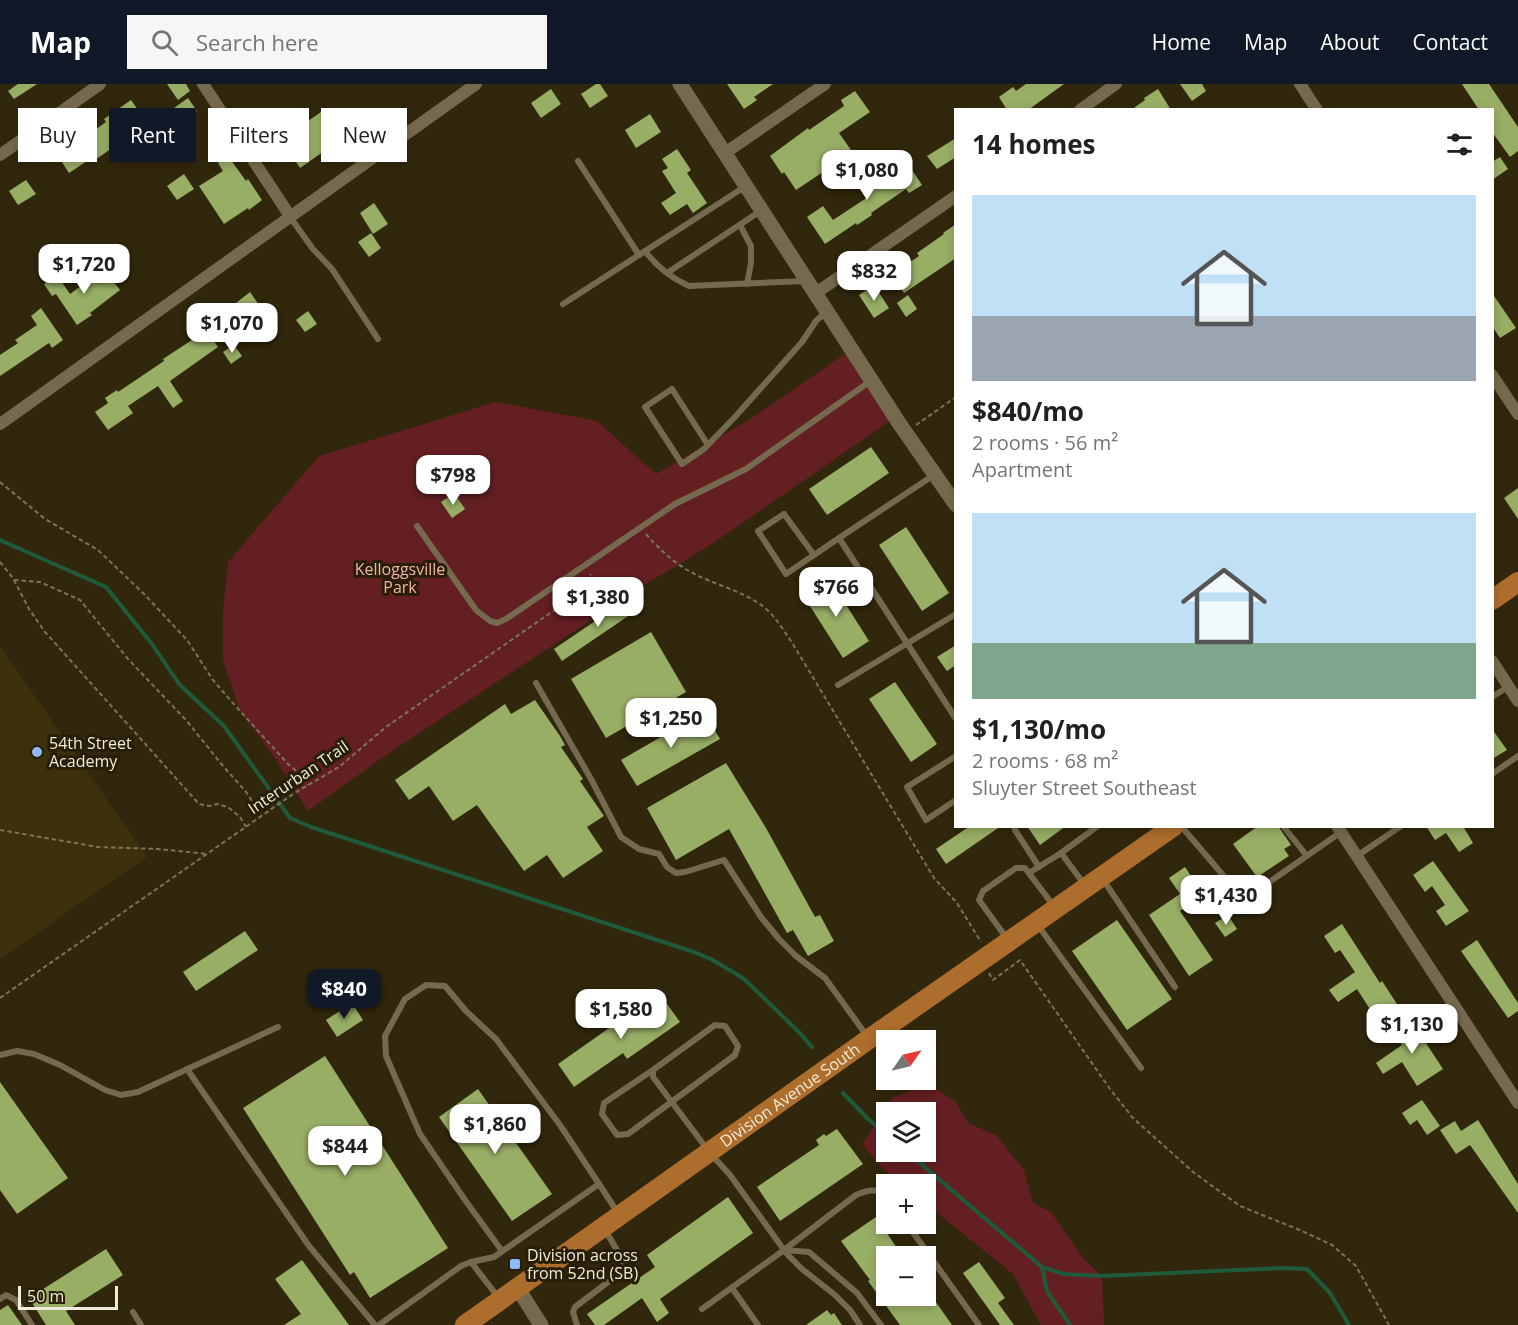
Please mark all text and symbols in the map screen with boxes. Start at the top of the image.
search box [127,15,547,69]
text: Map [30,23,91,61]
icon: search [148,26,181,59]
text: Search here [196,27,319,57]
text: Home [1152,28,1211,56]
text: Map [1244,28,1287,56]
text: About [1320,28,1380,56]
text: Contact [1413,28,1488,56]
chip: Buy [18,108,97,162]
chip: Rent [109,108,196,162]
chip: Filters [208,108,309,162]
chip: New [321,108,407,162]
text: 14 homes [972,126,1096,162]
icon: filters [1443,128,1476,161]
pin: $1,080 [818,150,916,201]
text: $1,080 [836,156,898,183]
icon: home [1170,234,1278,342]
pin: $1,720 [35,244,133,295]
text: $1,720 [53,250,115,277]
pin: $832 [838,251,910,302]
text: $832 [851,257,897,284]
pin: $1,070 [183,303,281,354]
text: $1,070 [201,309,263,336]
text: $840/mo [972,393,1084,429]
text: 2 rooms · 56 m² [972,429,1118,456]
pin: $798 [417,455,489,506]
text: Apartment [972,456,1072,483]
text: $798 [430,461,476,488]
icon: home [1170,552,1278,660]
park label: Kelloggsville Park [355,558,445,598]
pin: $766 [800,567,872,618]
text: $766 [813,573,859,600]
pin: $1,380 [549,577,647,628]
text: $1,380 [567,583,629,610]
pin: $1,250 [622,698,720,749]
text: $1,250 [640,704,702,731]
text: $1,130/mo [972,711,1106,747]
place label: 54th Street Academy [49,732,132,772]
street label: Interurban Trail [243,735,353,819]
marker: 54th Street Academy [30,745,44,759]
text: 2 rooms · 68 m² [972,747,1118,774]
text: Sluyter Street Southeast [972,774,1197,801]
pin: $1,430 [1177,875,1275,926]
text: $1,430 [1195,881,1257,908]
pin: $840 [308,969,380,1020]
text: $840 [321,975,367,1002]
pin: $1,580 [572,989,670,1040]
text: $1,580 [590,995,652,1022]
pin: $1,130 [1363,1004,1461,1055]
text: $1,130 [1381,1010,1443,1037]
north arrow [876,1030,936,1090]
map controls [876,1030,936,1306]
street label: Division Avenue South [716,1038,864,1152]
button: layers [876,1102,936,1162]
pin: $1,860 [446,1104,544,1155]
text: $1,860 [464,1110,526,1137]
pin: $844 [309,1126,381,1177]
text: $844 [322,1132,368,1159]
button: + [876,1174,936,1234]
place label: Division across from 52nd (SB) [527,1244,638,1284]
button: − [876,1246,936,1306]
marker: Division across from 52nd (SB) [508,1257,522,1271]
scale bar [18,1283,118,1310]
text: 50 m [27,1285,64,1307]

